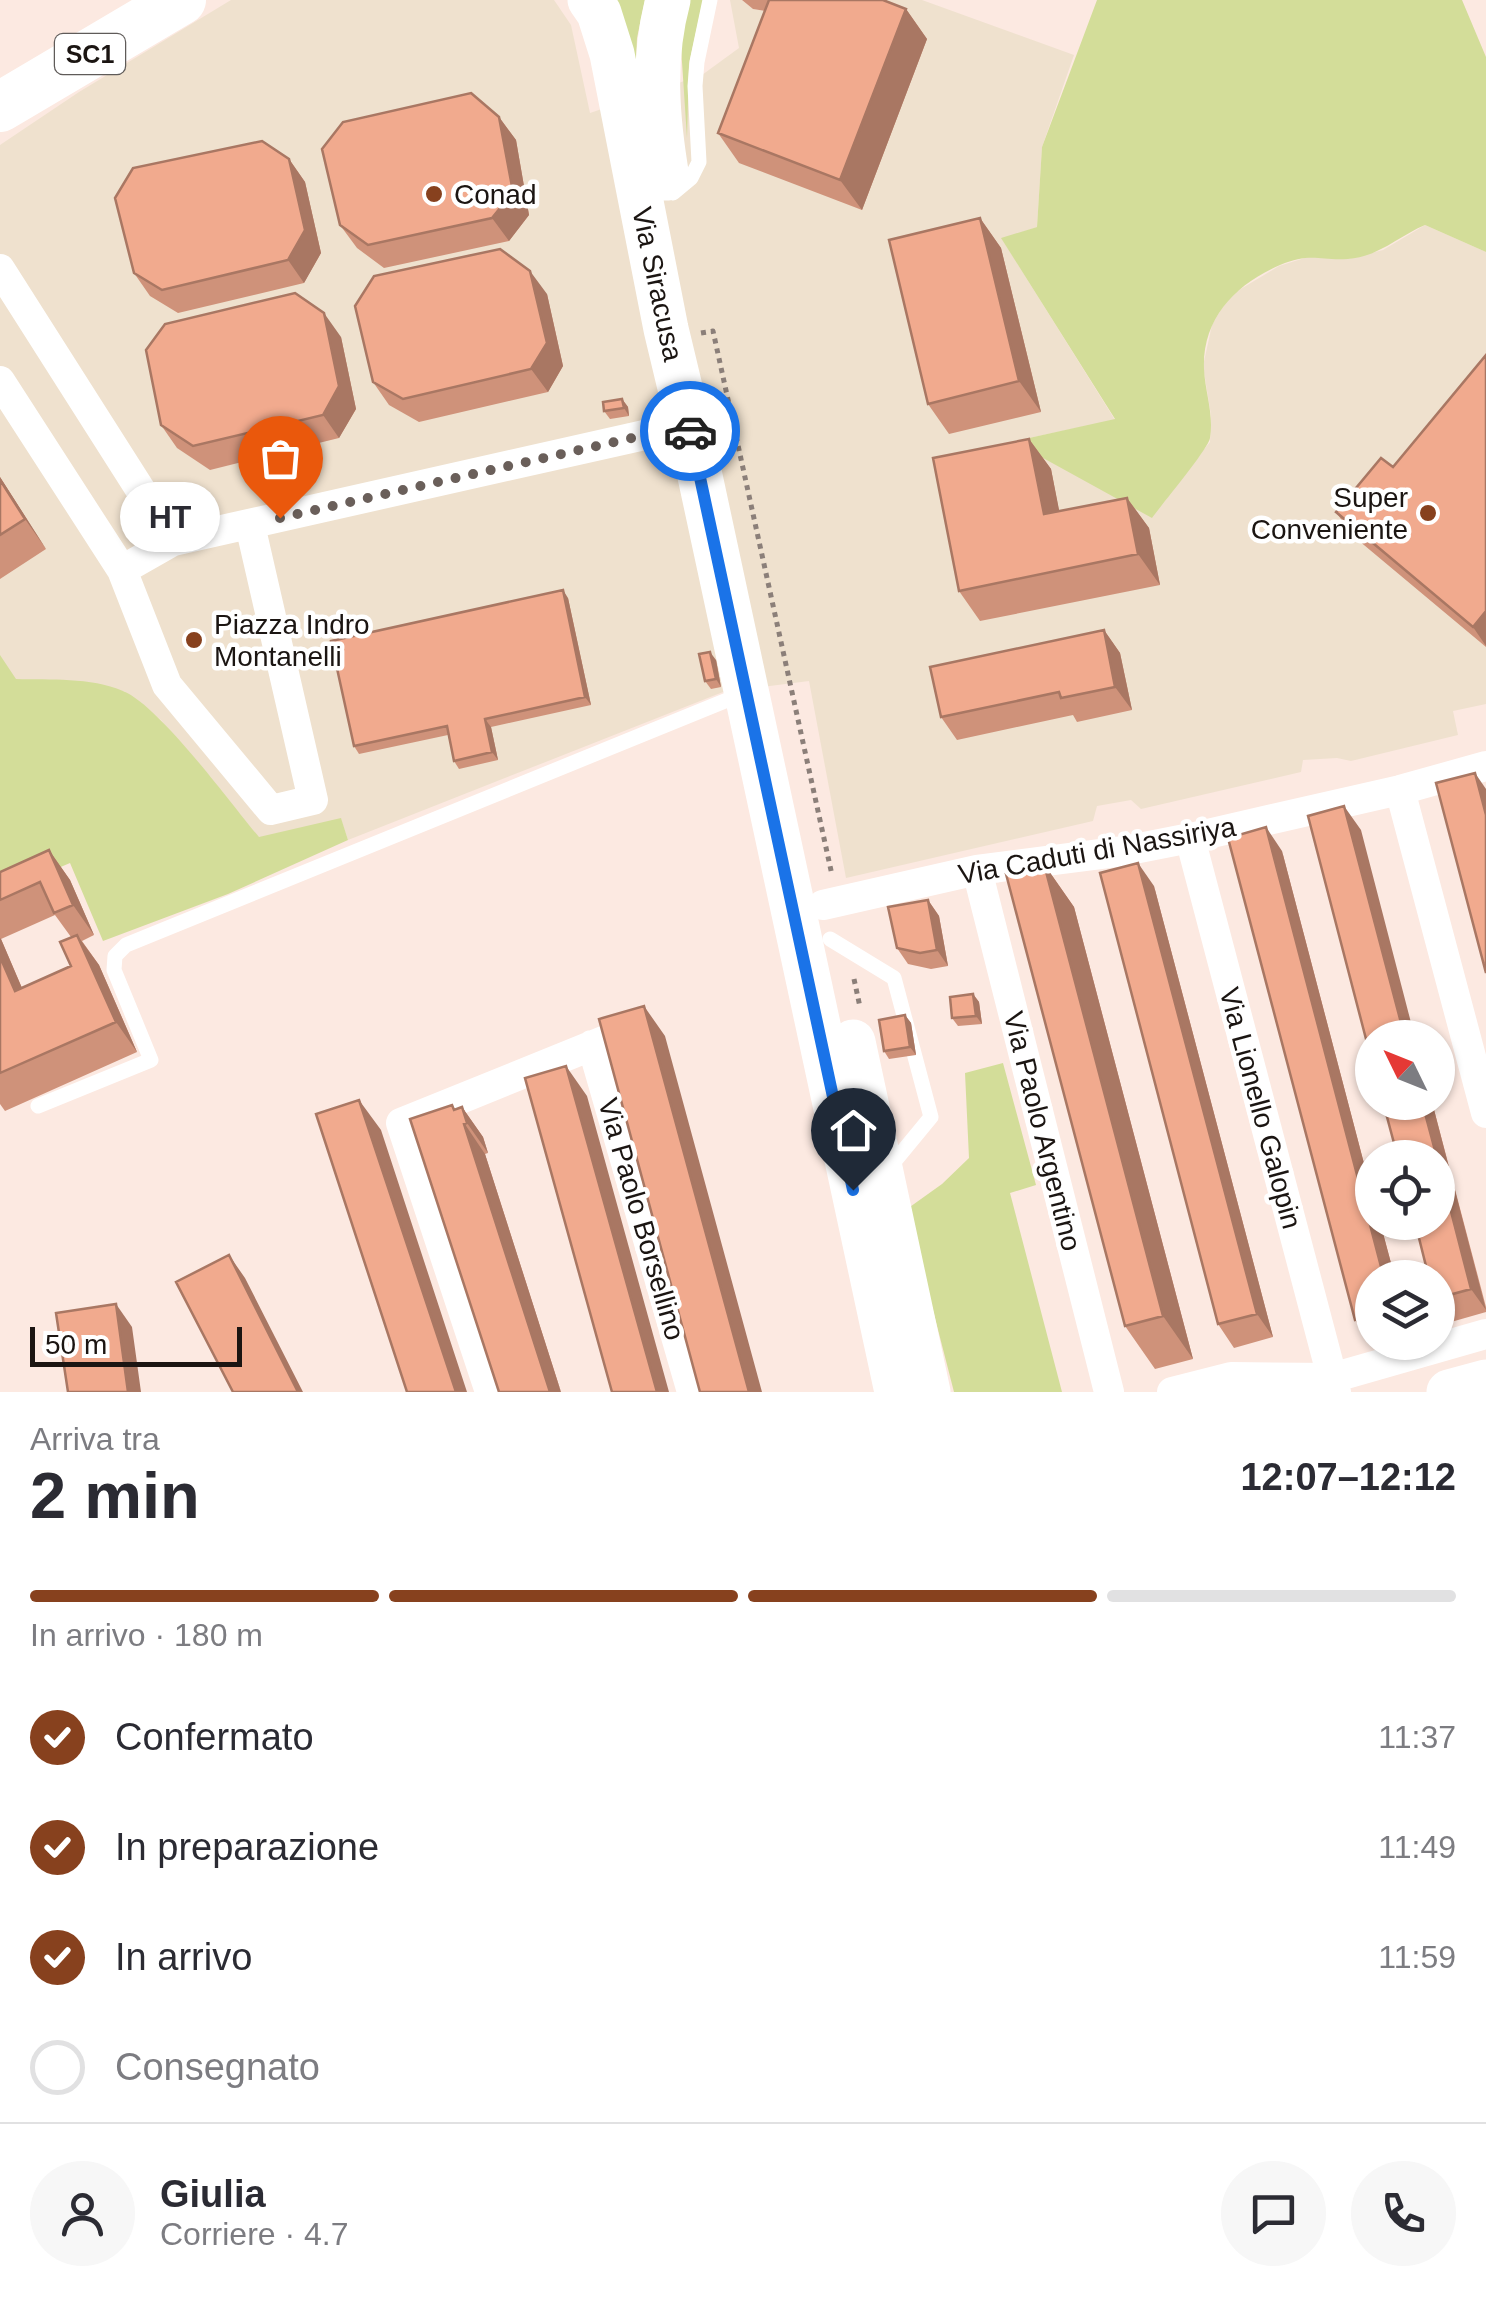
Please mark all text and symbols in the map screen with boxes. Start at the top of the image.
road number: SC1 [55,34,125,74]
place label: Conad [454,179,537,210]
marker: Conad [423,183,445,205]
street label: Via Siracusa [626,204,689,364]
courier [640,381,740,481]
icon: car [663,404,718,459]
pin [238,416,323,519]
icon: bag [253,431,308,486]
place label: Super Conveniente [1251,482,1408,545]
callout: HT [120,483,220,553]
text: HT [149,499,191,535]
marker: Super Conveniente [1417,502,1439,524]
place label: Piazza Indro Montanelli [214,609,370,672]
marker: Piazza Indro Montanelli [183,629,205,651]
street label: Via Caduti di Nassiriya [956,811,1239,890]
street label: Via Lionello Galopin [1213,984,1308,1232]
street label: Via Paolo Argentino [998,1008,1087,1254]
north arrow [1355,1020,1455,1120]
map controls [1355,1020,1455,1360]
pin [811,1088,896,1191]
street label: Via Paolo Borsellino [592,1095,691,1344]
icon: home [826,1103,881,1158]
button: locate [1355,1140,1455,1240]
button: layers [1355,1260,1455,1360]
scale bar [30,1322,242,1366]
text: 50 m [45,1329,107,1360]
text: Arriva tra [30,1421,160,1457]
text: 12:07–12:12 [1240,1456,1456,1498]
text: 2 min [30,1459,200,1532]
text: In arrivo · 180 m [30,1617,263,1653]
icon: check [30,1710,85,1765]
text: Confermato [115,1716,314,1758]
text: 11:37 [1378,1719,1456,1755]
icon: check [30,1820,85,1875]
text: In preparazione [115,1826,379,1868]
text: 11:49 [1378,1829,1456,1865]
icon: check [30,1930,85,1985]
text: In arrivo [115,1936,252,1978]
text: 11:59 [1378,1939,1456,1975]
text: Consegnato [115,2046,320,2088]
button: person [30,2161,135,2266]
button: chat [1221,2161,1326,2266]
button: phone [1351,2161,1456,2266]
text: Giulia [160,2173,266,2215]
text: Corriere · 4.7 [160,2216,349,2252]

